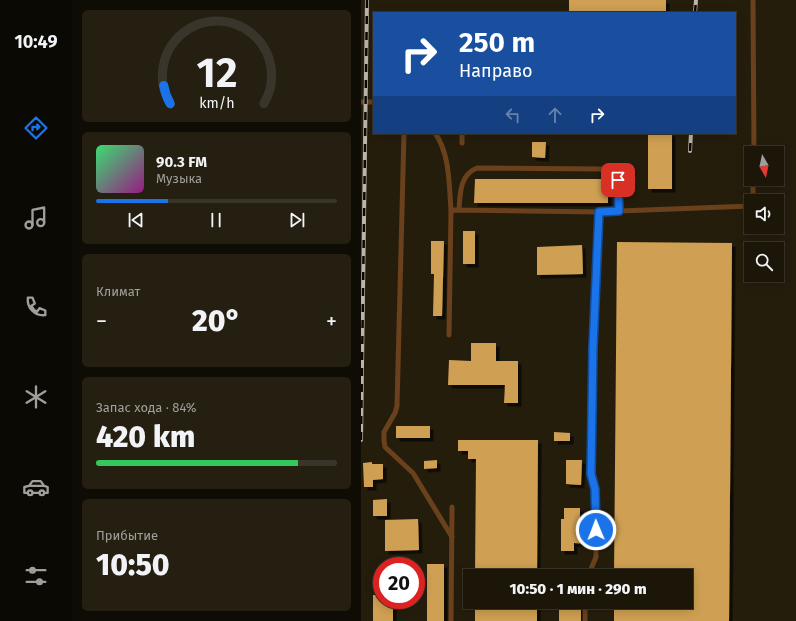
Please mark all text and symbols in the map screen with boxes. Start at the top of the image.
text: 250 m [459,26,535,59]
icon: right [393,28,445,80]
text: 10:49 [14,31,58,53]
text: 12 [196,48,237,98]
text: Направо [459,60,533,82]
text: km/h [199,95,234,112]
icon: left [502,104,524,126]
icon: ahead [544,104,566,126]
icon: right [586,104,608,126]
icon: directions [22,114,50,142]
north arrow [744,146,784,186]
map controls [744,146,784,282]
text: 90.3 FM [156,153,207,171]
pin [601,163,635,197]
icon: arrive [607,169,629,191]
text: Музыка [156,171,202,186]
button: sound [744,194,784,234]
icon: music [22,204,50,232]
icon: previous [125,209,147,231]
icon: pause [205,209,227,231]
icon: next [286,209,308,231]
button: search [744,242,784,282]
text: Климат [96,284,140,299]
icon: phone [22,293,50,321]
text: 20° [192,303,241,339]
text: − [96,308,107,335]
text: + [326,308,337,335]
icon: climate [22,383,50,411]
text: Запас хода · 84% [96,400,197,415]
text: 420 km [96,419,195,455]
icon: car [22,473,50,501]
position arrow [575,509,617,551]
text: Прибытие [96,528,158,543]
text: 10:50 [96,547,170,583]
speed limit sign: 20 [373,557,425,609]
icon: filters [22,562,50,590]
text: 10:50 · 1 мин · 290 m [509,580,647,598]

